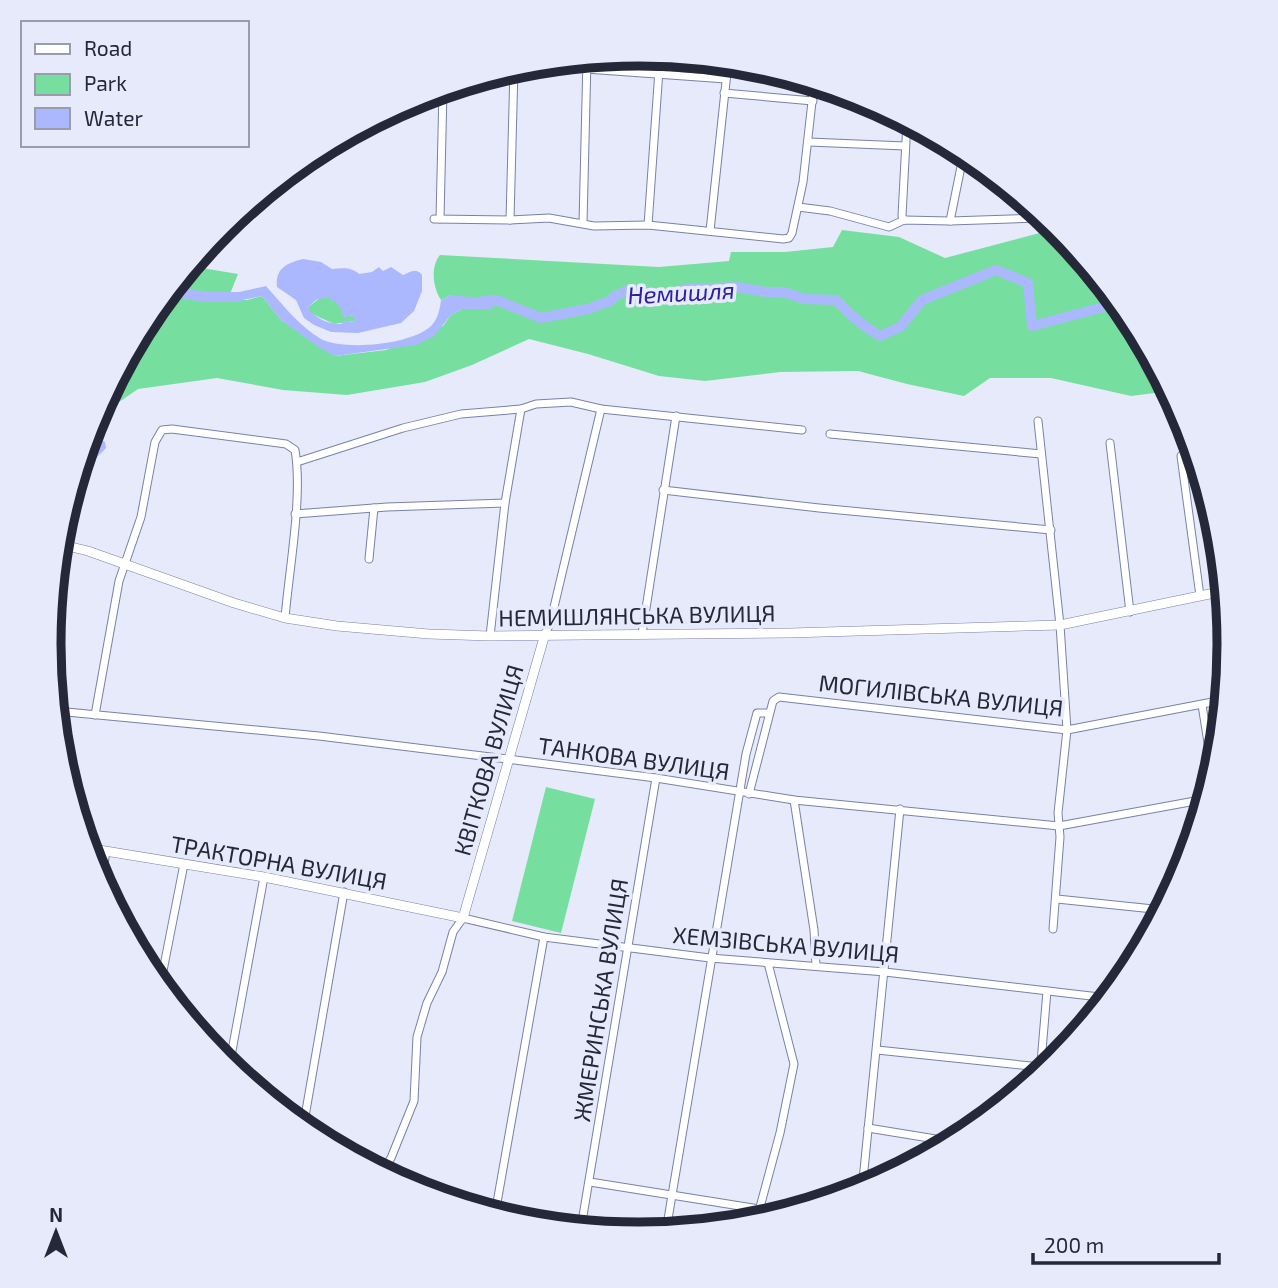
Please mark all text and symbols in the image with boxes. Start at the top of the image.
legend [21,21,248,147]
text: Road [84,35,132,60]
text: Park [84,70,127,95]
text: Water [84,105,143,130]
water label: Немишля [627,275,735,309]
street label: НЕМИШЛЯНСЬКА ВУЛИЦЯ [498,599,776,631]
street label: КВІТКОВА ВУЛИЦЯ [447,661,529,859]
street label: МОГИЛІВСЬКА ВУЛИЦЯ [817,668,1065,722]
street label: ТАНКОВА ВУЛИЦЯ [537,731,731,785]
street label: ТРАКТОРНА ВУЛИЦЯ [169,829,389,895]
street label: ЖМЕРИНСЬКА ВУЛИЦЯ [567,876,633,1124]
street label: ХЕМЗІВСЬКА ВУЛИЦЯ [672,920,900,968]
north arrow [21,1197,91,1267]
text: N [49,1203,63,1226]
scale bar [1033,1222,1218,1266]
text: 200 m [1044,1232,1104,1257]

